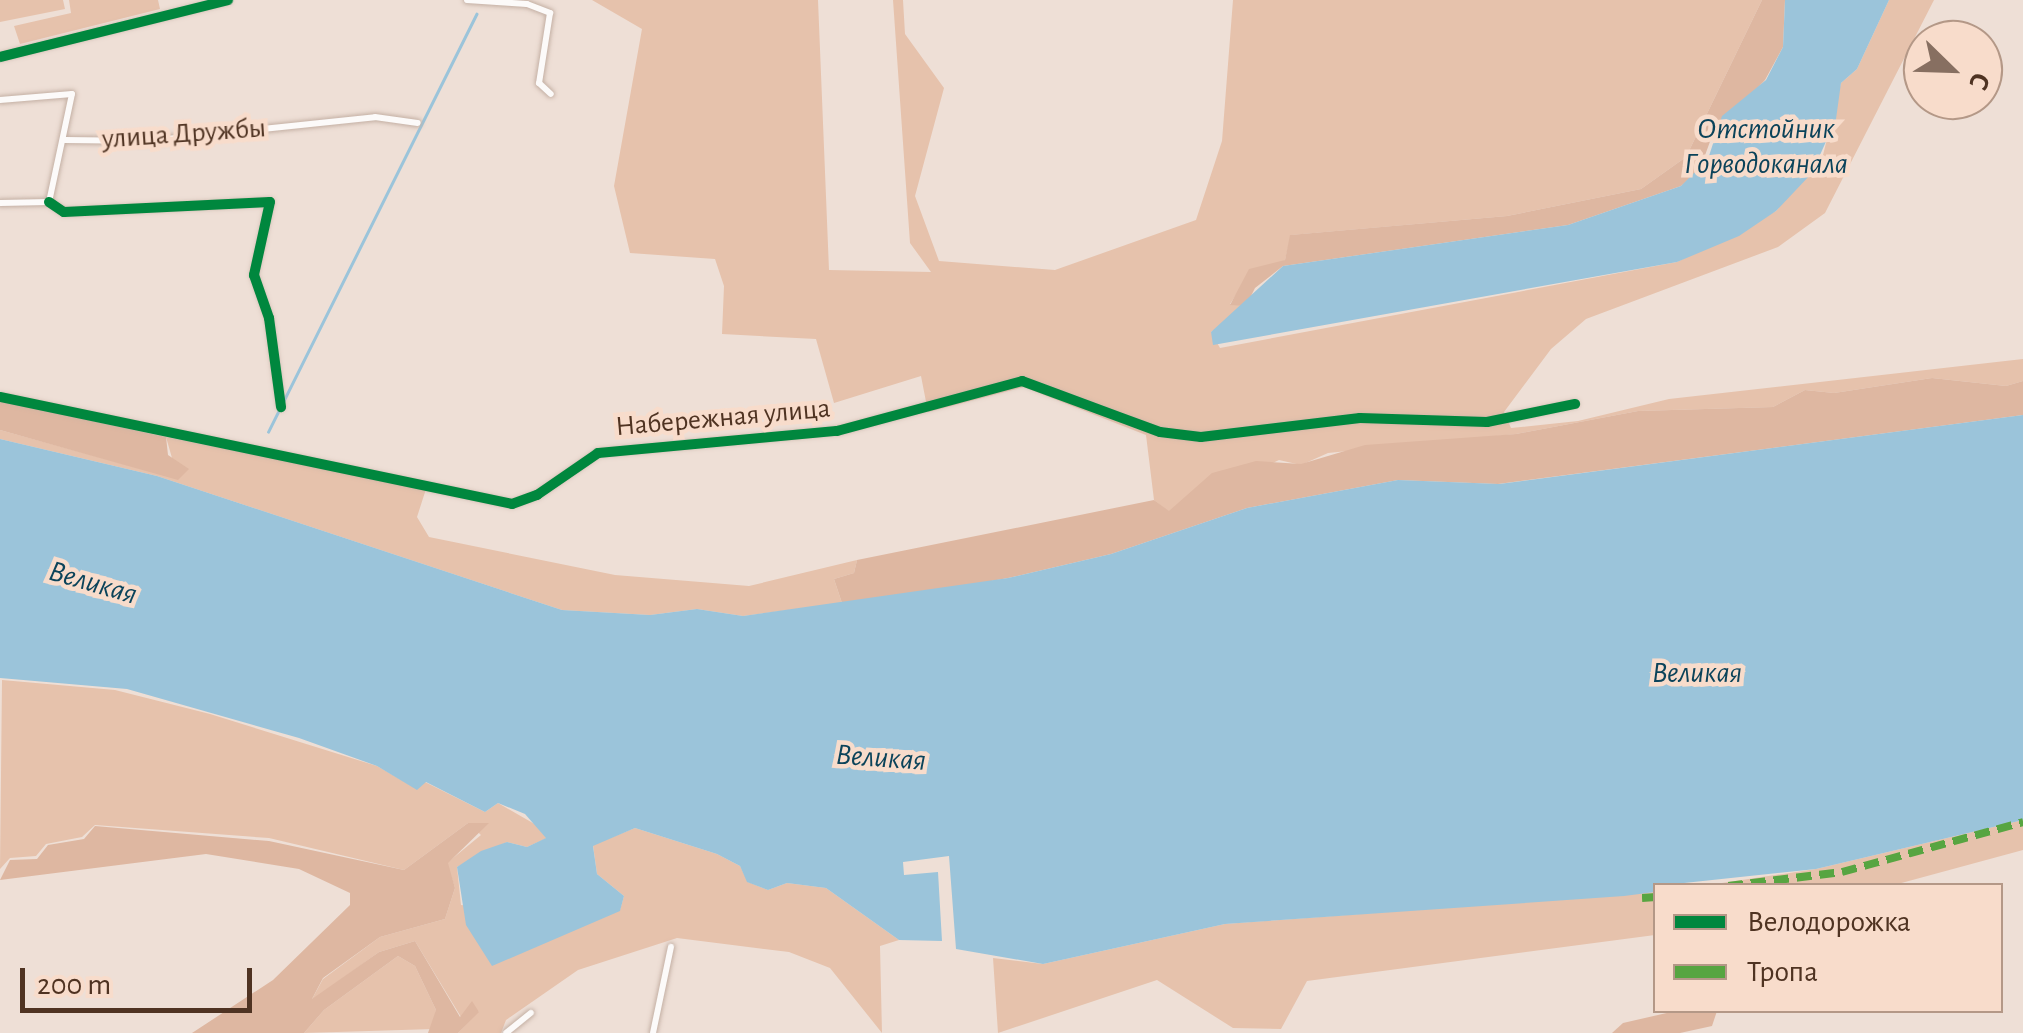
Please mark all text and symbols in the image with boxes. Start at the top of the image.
north arrow [1903,20,2003,120]
text: С [1963,68,1995,94]
water label: Отстойник Горводоканала [1684,111,1848,182]
street label: улица Дружбы [101,112,267,156]
street label: Набережная улица [614,392,832,444]
water label: Великая [45,553,141,613]
water label: Великая [1652,655,1742,691]
water label: Великая [835,737,927,779]
legend [1653,883,2003,1013]
text: Велодорожка [1747,907,1911,937]
scale bar [25,948,258,1010]
text: Тропа [1747,957,1818,987]
text: 200 m [37,970,111,1000]

